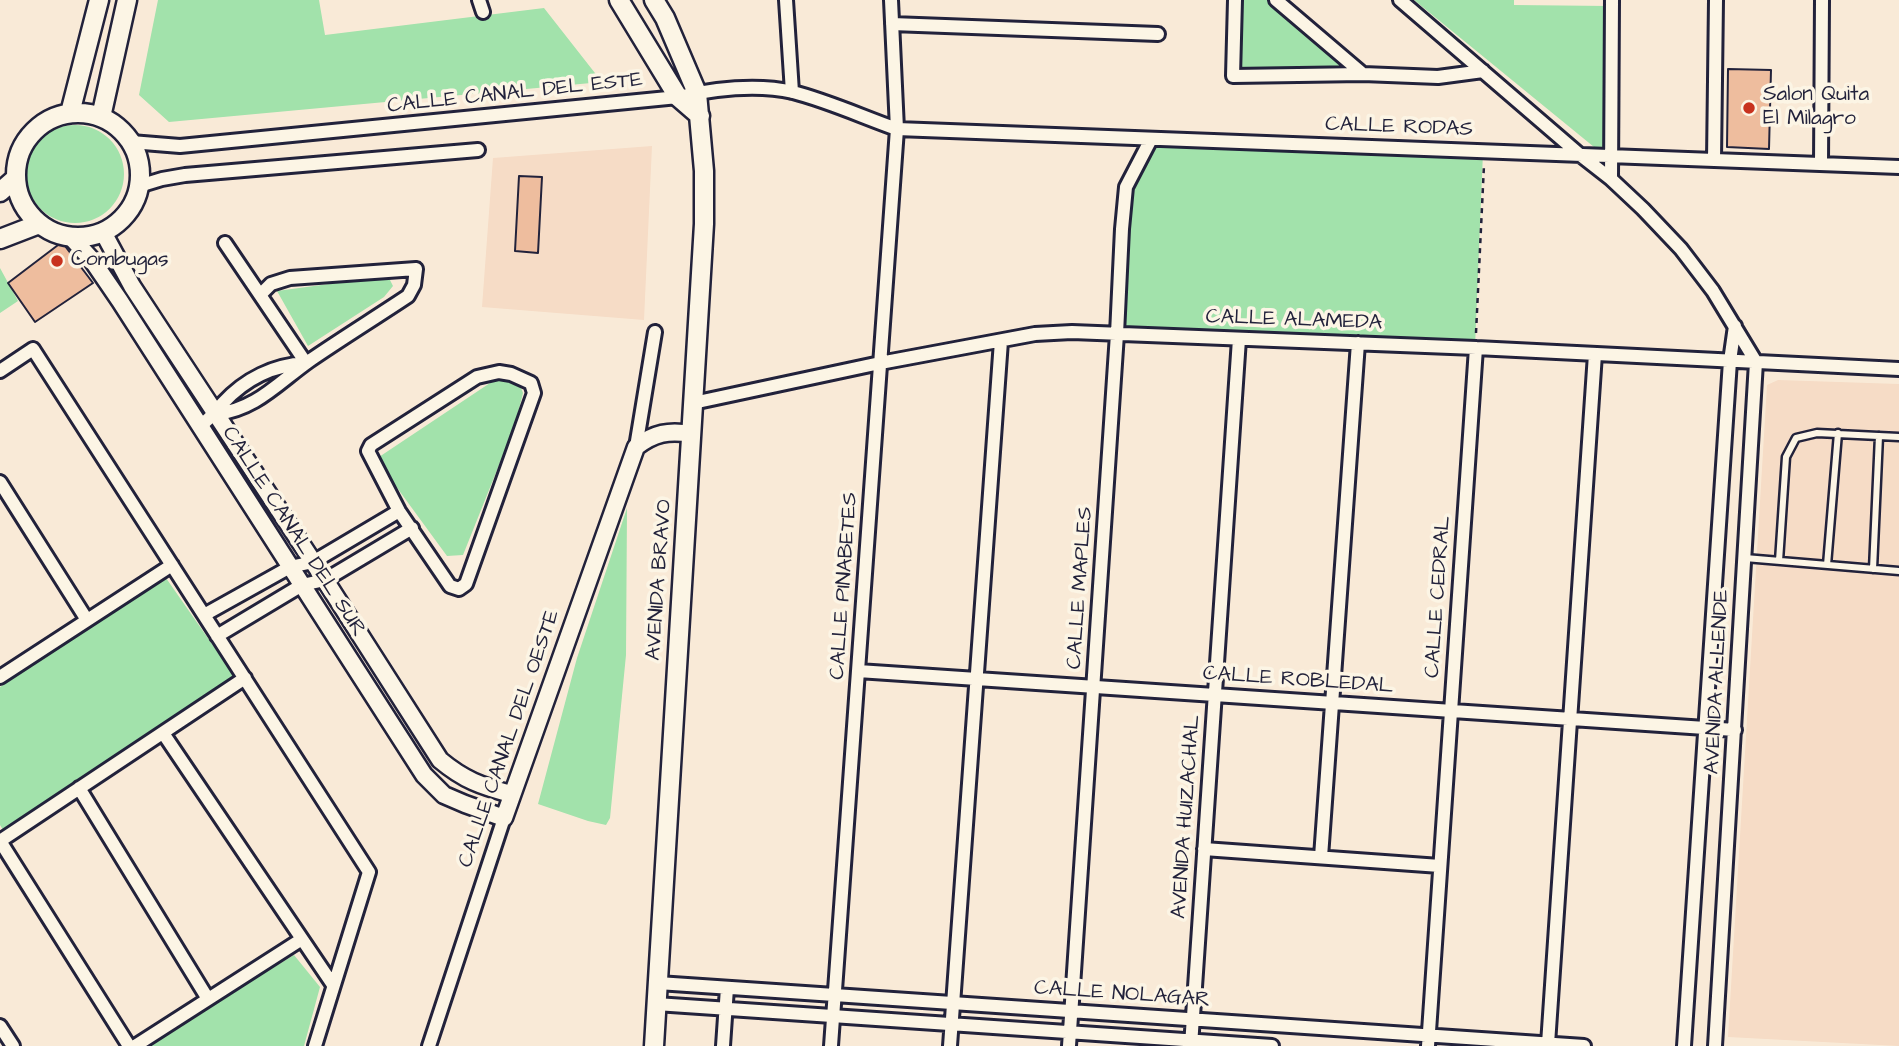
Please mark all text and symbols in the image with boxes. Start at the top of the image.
street label: CALLE CANAL DEL ESTE [386,68,644,120]
place label: Salon Quita El Milagro [1763,83,1869,133]
marker: Salon Quita El Milagro [1741,100,1757,116]
street label: CALLE RODAS [1325,113,1473,143]
place label: Combugas [71,248,169,274]
marker: Combugas [49,253,65,269]
street label: CALLE ALAMEDA [1205,305,1383,337]
street label: CALLE CANAL DEL SUR [216,422,370,642]
street label: CALLE PINABETES [826,491,864,681]
street label: AVENIDA BRAVO [642,499,678,661]
street label: CALLE MAPLES [1063,506,1099,670]
street label: CALLE CEDRAL [1421,515,1457,679]
street label: AVENIDA ALLENDE [1701,589,1735,775]
street label: CALLE CANAL DEL OESTE [454,607,566,871]
street label: CALLE ROBLEDAL [1202,662,1394,700]
street label: AVENIDA HUIZACHAL [1167,714,1207,920]
street label: CALLE NOLAGAR [1033,976,1211,1014]

